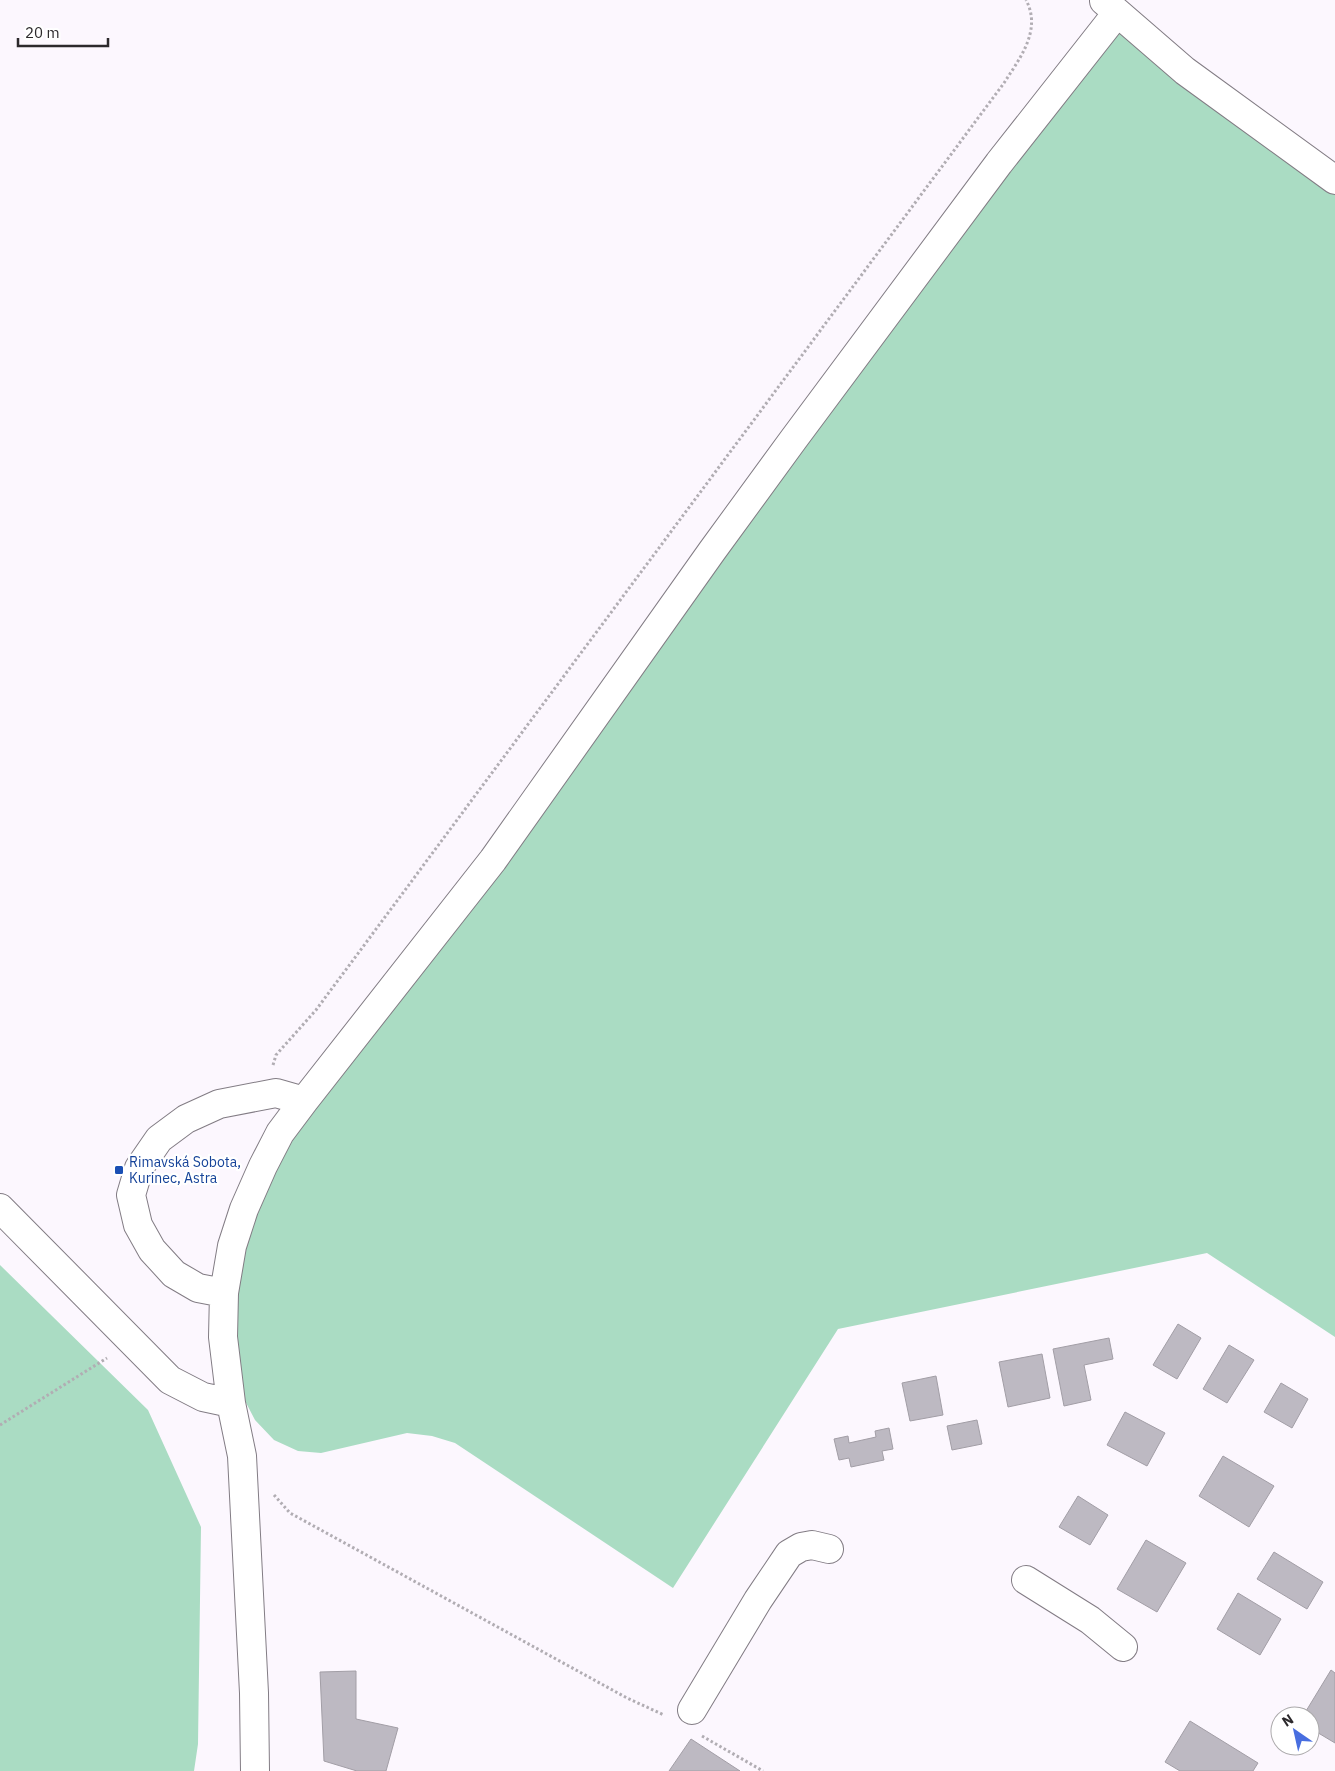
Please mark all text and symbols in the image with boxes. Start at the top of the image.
scale bar [18,15,108,47]
text: 20 m [25,23,60,42]
place label: Rimavská Sobota, Kurinec, Astra [129,1153,241,1187]
marker: Rimavská Sobota, Kurinec, Astra [113,1164,125,1176]
north arrow [1270,1706,1320,1756]
text: N [1278,1710,1297,1731]

